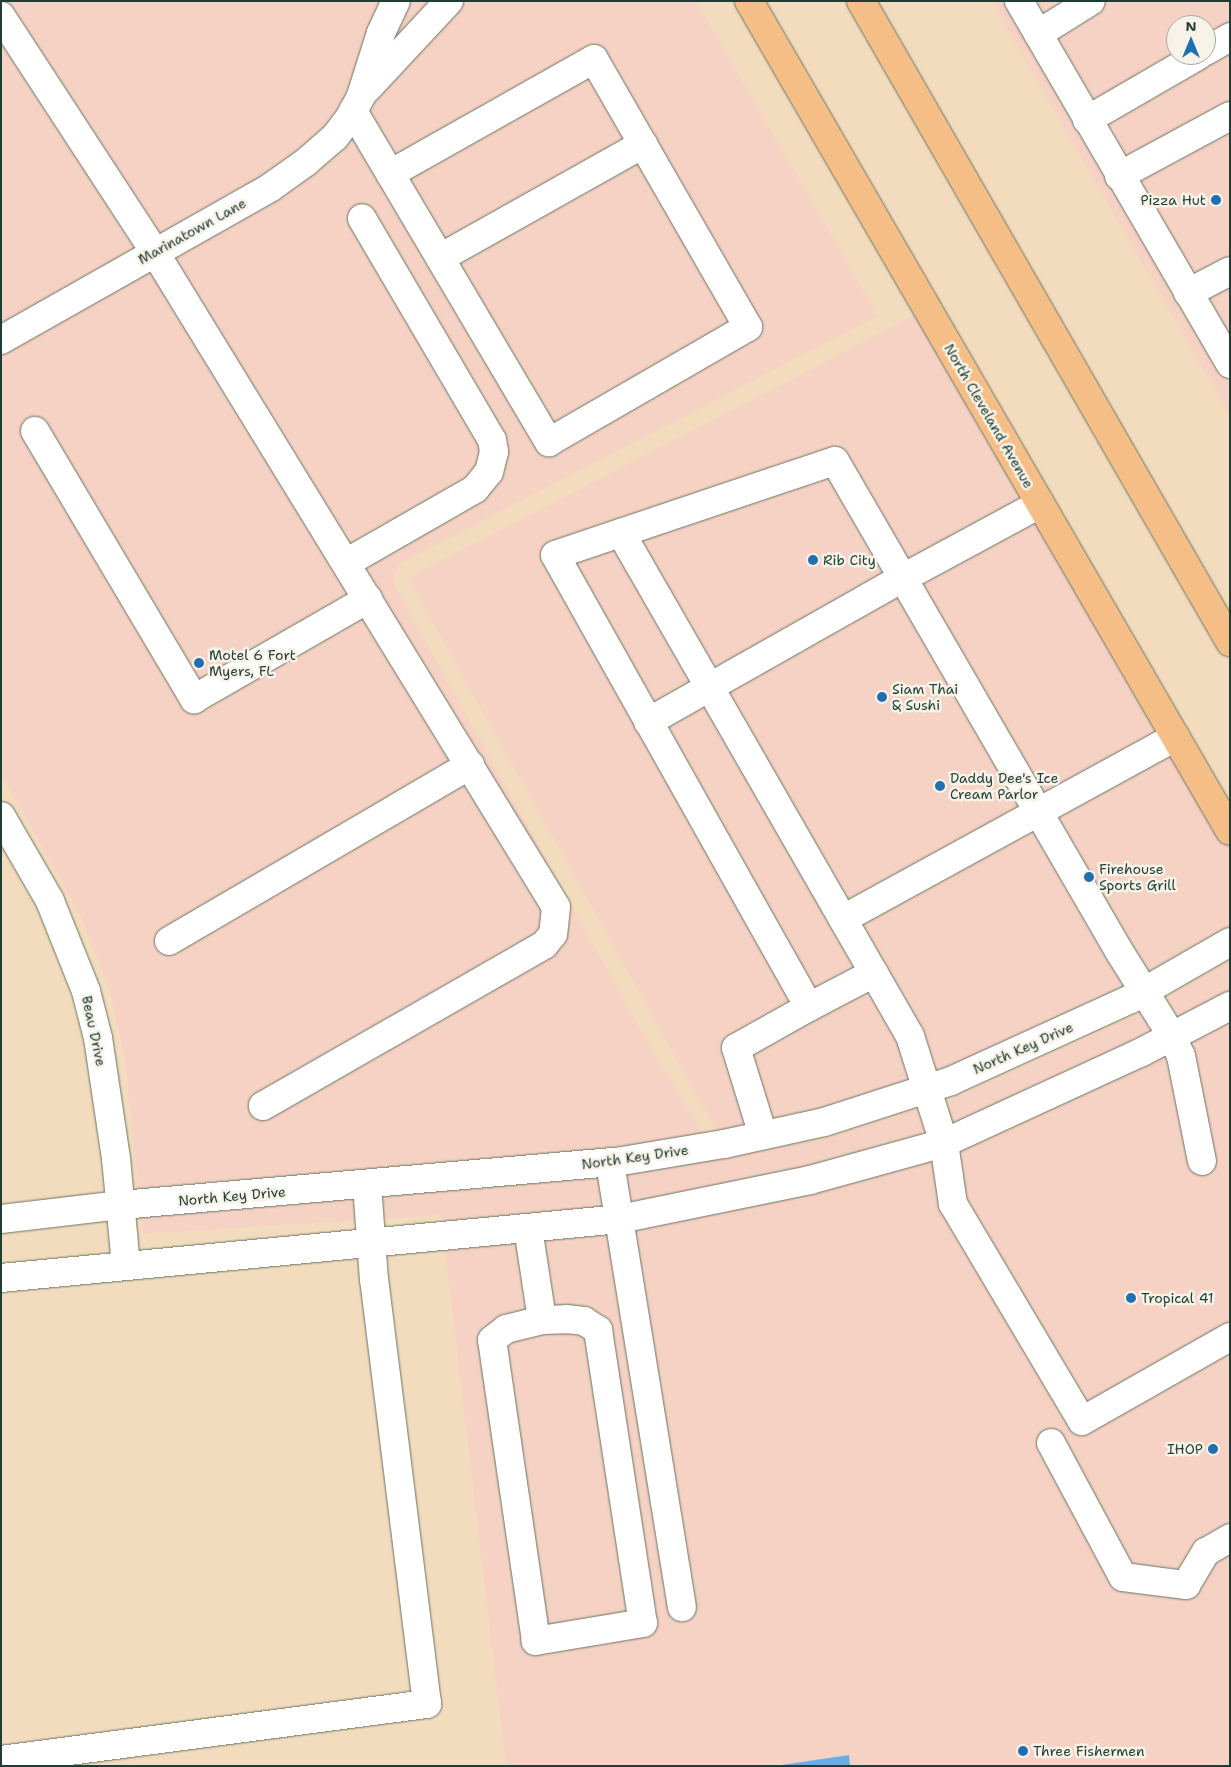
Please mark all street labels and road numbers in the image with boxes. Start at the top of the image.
street label: Marinatown Lane [135,194,249,268]
street label: North Cleveland Avenue [941,341,1037,491]
street label: Beau Drive [78,994,110,1068]
street label: North Key Drive [970,1018,1076,1078]
street label: North Key Drive [580,1141,690,1173]
street label: North Key Drive [178,1183,286,1209]

